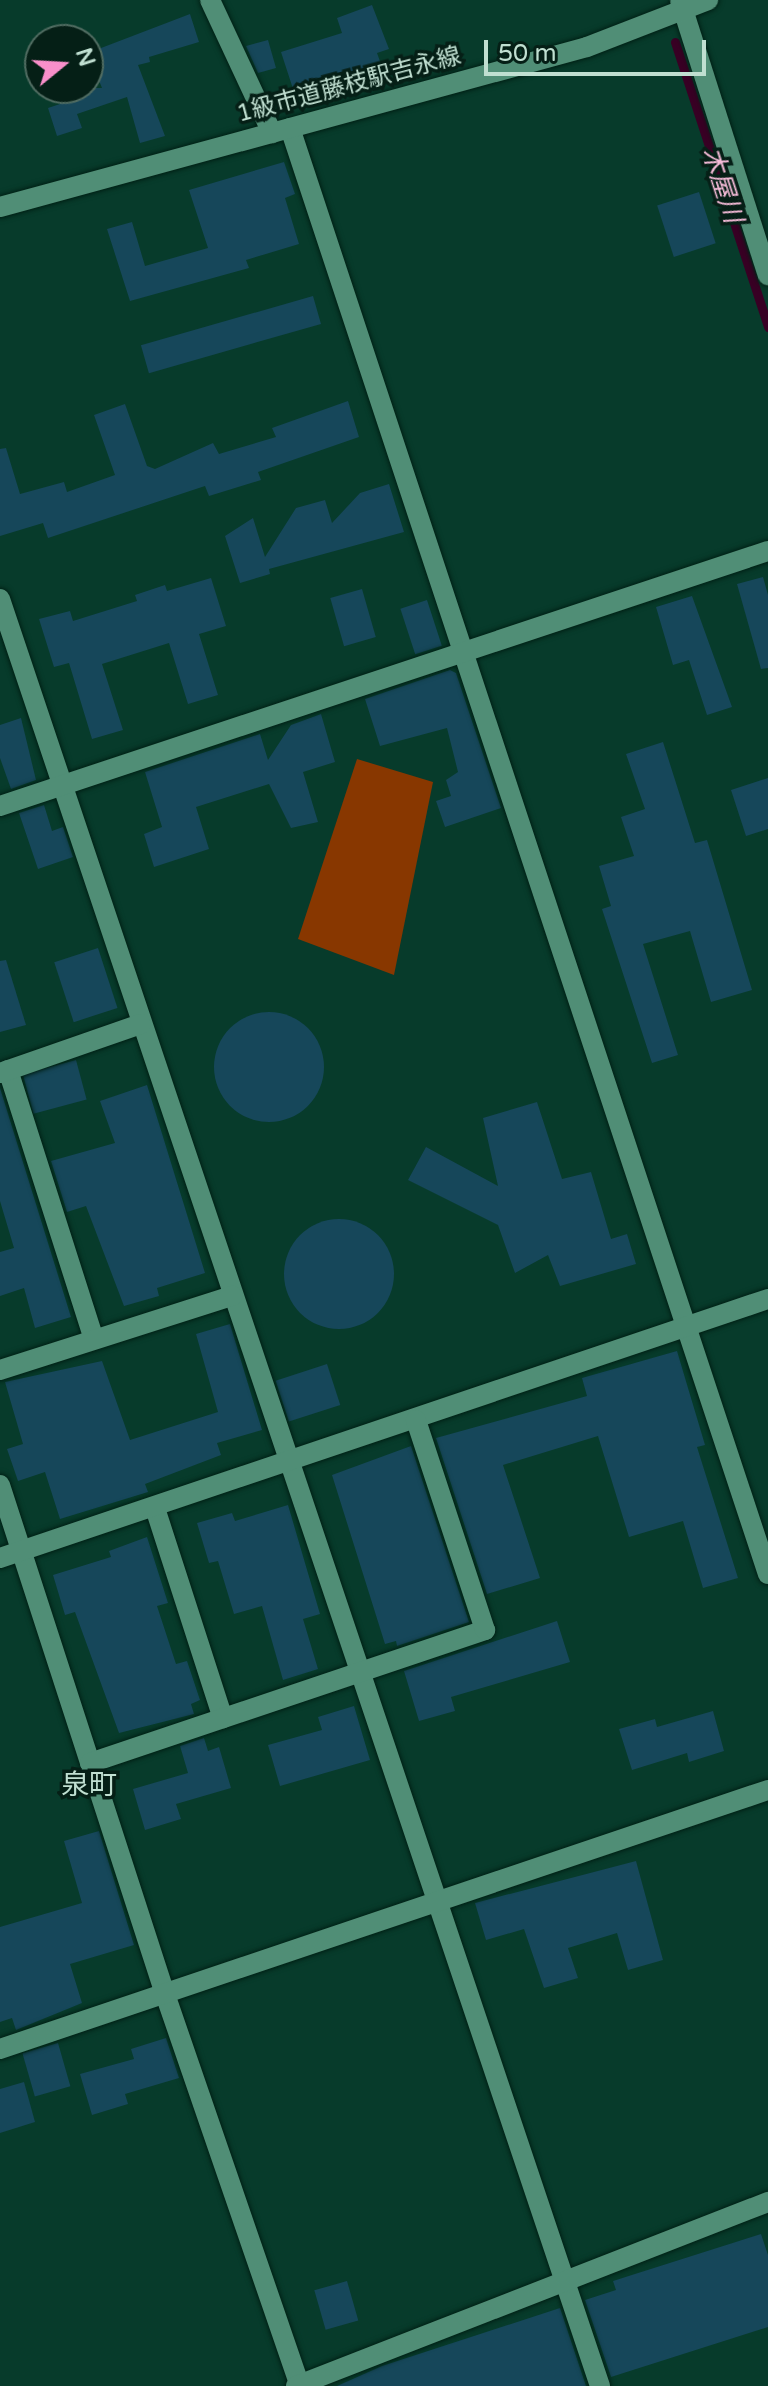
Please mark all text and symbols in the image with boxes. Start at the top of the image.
north arrow [24,24,104,104]
scale bar [488,24,710,74]
text: 50 m [498,39,556,68]
street label: 1級市道藤枝駅吉永線 [234,41,464,129]
text: N [70,45,100,70]
water label: 木屋川 [695,143,749,227]
district label: 泉町 [61,1768,117,1802]

